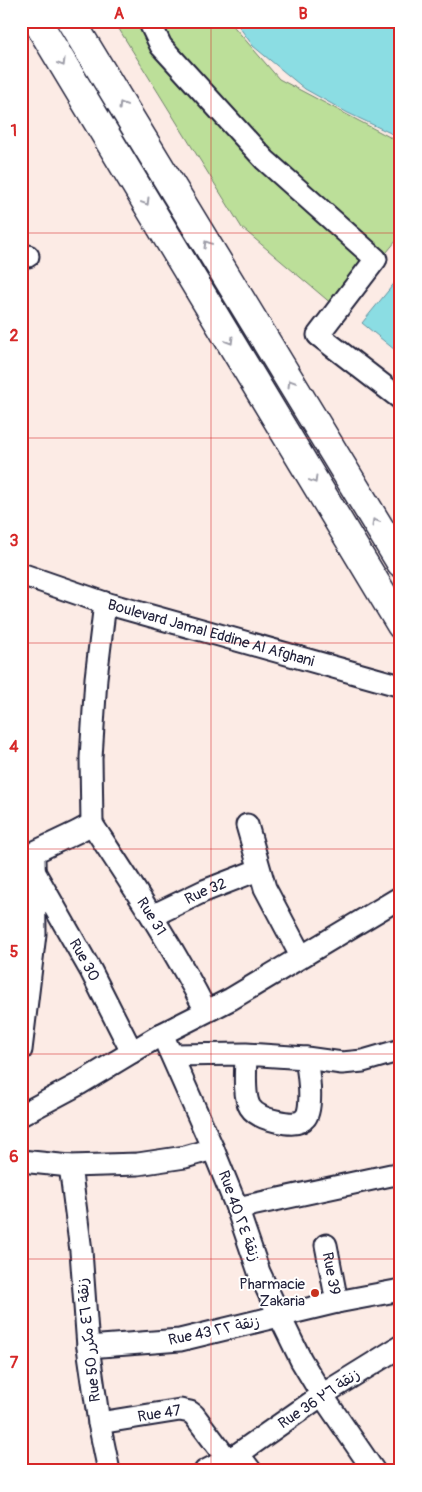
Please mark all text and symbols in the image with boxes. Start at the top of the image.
text: A [114,4,125,24]
text: B [298,4,308,24]
one-way arrow [56,57,65,66]
one-way arrow [119,102,129,111]
text: 1 [11,121,17,141]
one-way arrow [140,196,150,205]
one-way arrow [203,241,213,250]
text: 2 [10,326,19,346]
one-way arrow [224,336,234,345]
one-way arrow [288,379,297,388]
one-way arrow [308,475,318,484]
one-way arrow [372,518,382,527]
text: 3 [10,531,19,551]
street label: Boulevard Jamal Eddine Al Afghani [105,595,317,671]
text: 4 [9,737,19,757]
street label: Rue 32 [181,874,229,908]
street label: Rue 31 [133,894,171,939]
street label: Rue 30 [65,935,104,984]
text: 5 [10,942,19,962]
text: 6 [9,1147,19,1167]
street label: Rue 40 زنقة ٢٤ [214,1168,264,1264]
street label: Rue 39 [318,1251,345,1296]
place label: Pharmacie Zakaria [239,1275,306,1311]
street label: Rue 50 زنقة ٤٦ مكرر [73,1277,105,1403]
marker: Pharmacie Zakaria [309,1287,321,1299]
street label: Rue 43 زنقة ٢٢ [167,1312,261,1350]
text: 7 [10,1353,19,1373]
street label: Rue 36 زنقة ٣٦ [275,1365,363,1433]
street label: Rue 47 [136,1400,182,1426]

